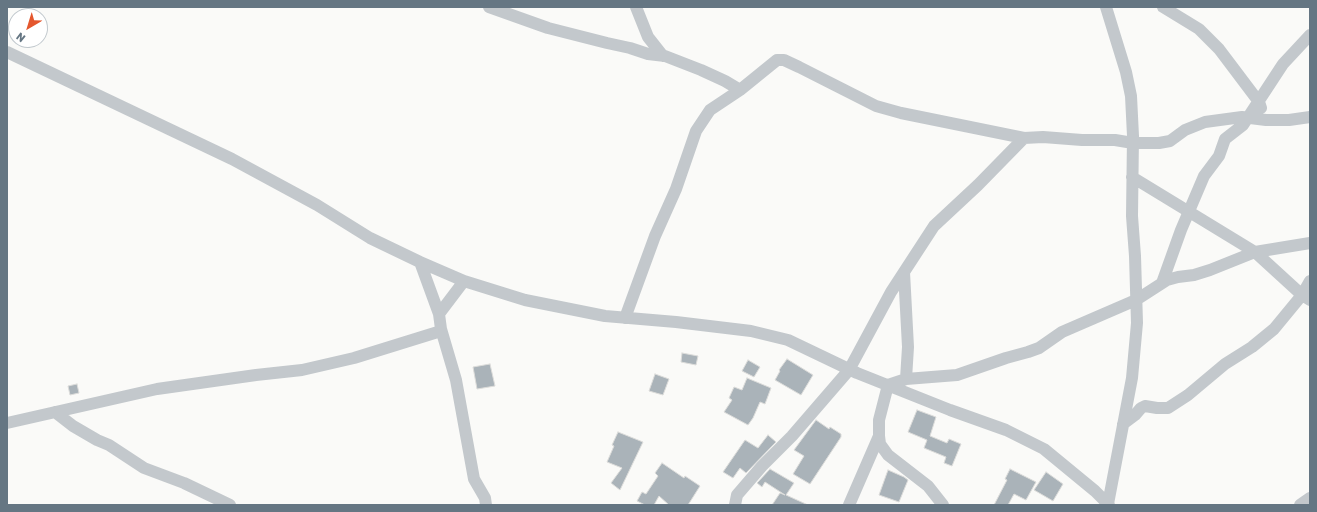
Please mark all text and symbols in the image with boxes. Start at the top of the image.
north arrow [8,8,48,48]
text: N [14,30,28,45]

